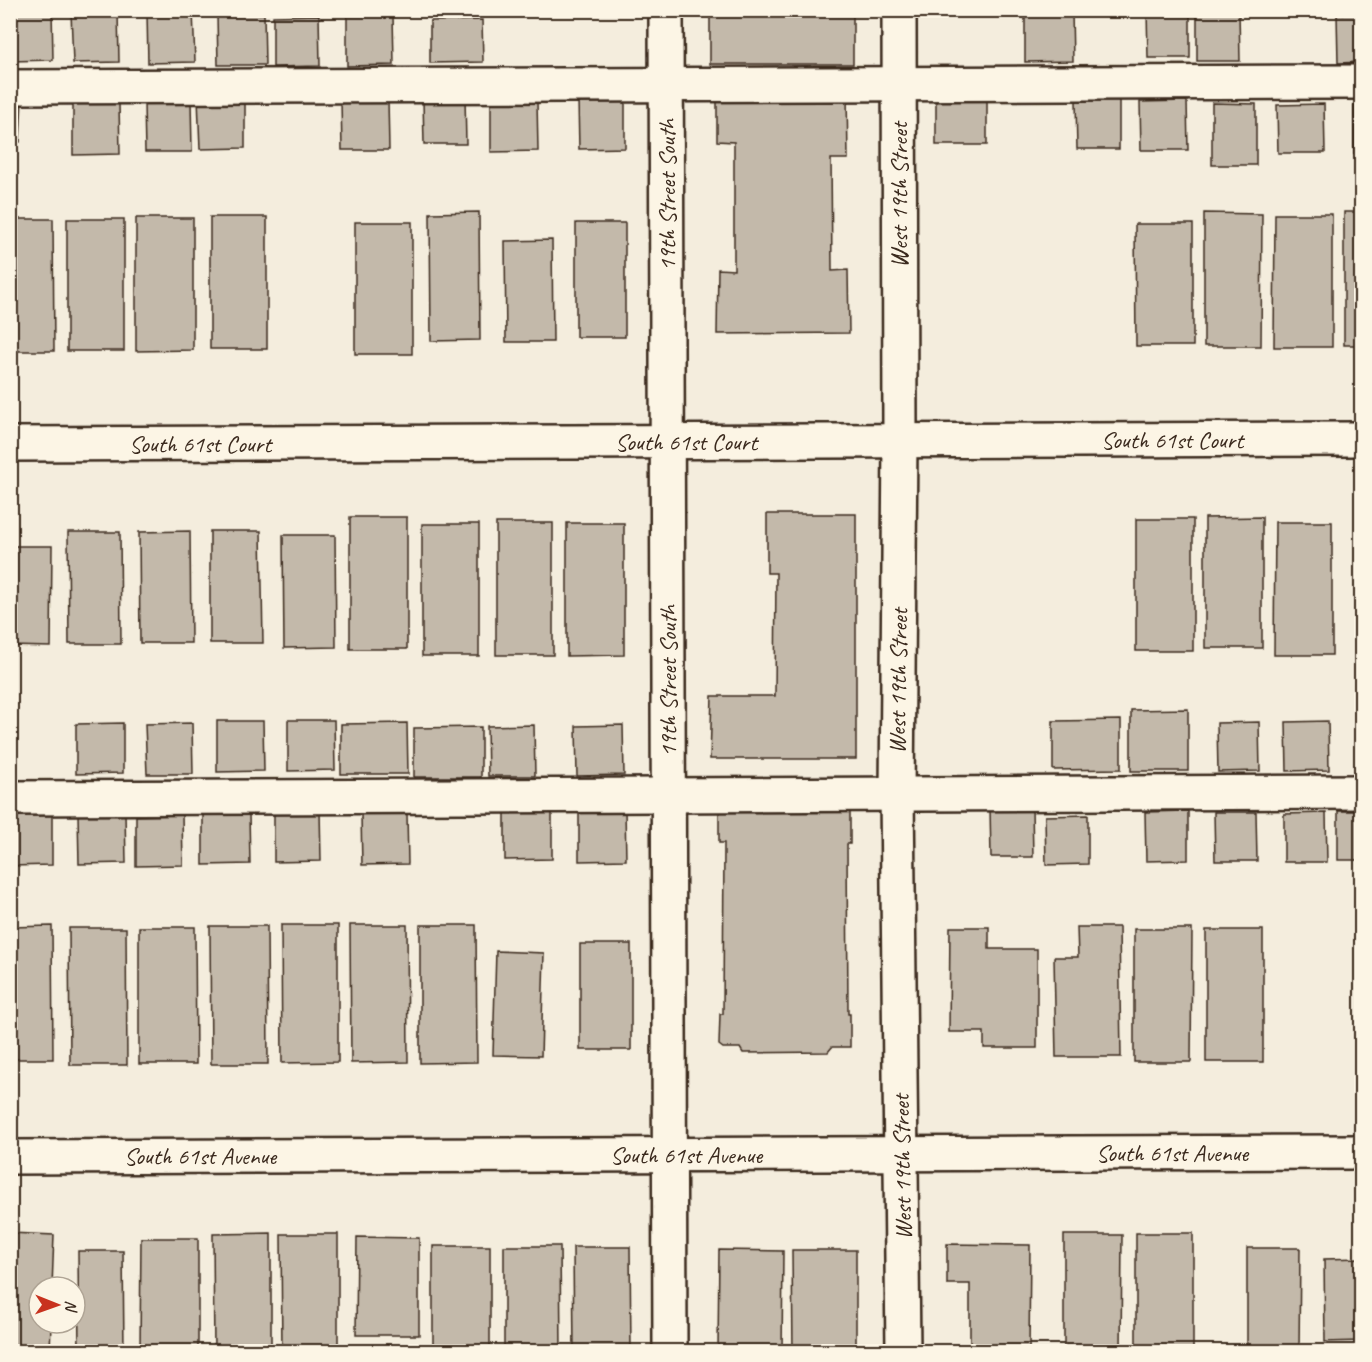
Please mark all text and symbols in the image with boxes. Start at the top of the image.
street label: 19th Street South [652,117,682,271]
street label: West 19th Street [884,120,914,268]
street label: South 61st Court [1101,425,1245,455]
street label: South 61st Court [615,427,759,457]
street label: South 61st Court [129,429,273,459]
street label: 19th Street South [653,603,683,757]
street label: West 19th Street [882,606,914,754]
street label: West 19th Street [886,1092,918,1240]
street label: South 61st Avenue [1096,1138,1250,1168]
street label: South 61st Avenue [610,1140,764,1170]
street label: South 61st Avenue [124,1141,278,1171]
north arrow [27,1275,87,1335]
text: N [61,1300,81,1313]

